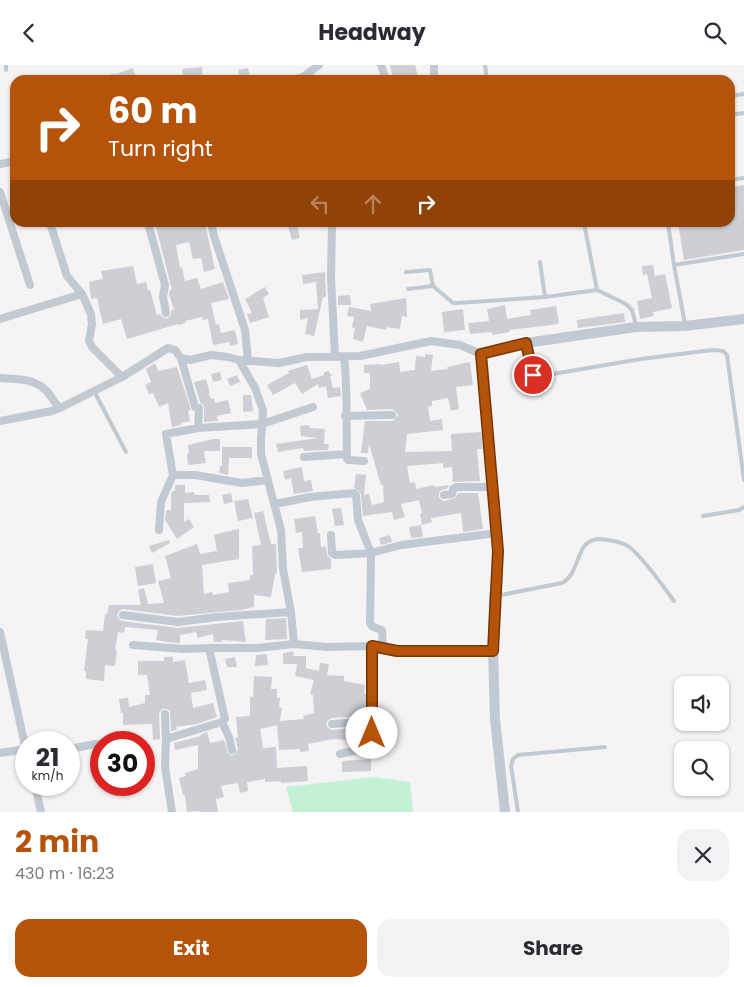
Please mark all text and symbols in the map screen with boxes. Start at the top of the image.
text: Headway [318,17,426,48]
icon: back [15,19,43,47]
icon: search [701,19,729,47]
text: 60 m [108,86,198,135]
icon: right [25,95,90,160]
text: Turn right [108,133,213,164]
icon: left [306,190,334,218]
icon: ahead [359,190,387,218]
icon: right [412,190,440,218]
pin [512,354,554,396]
icon: arrive [519,361,547,389]
map controls [674,676,729,796]
button: sound [674,676,729,731]
position arrow [345,706,397,758]
speed limit sign: 30 [90,731,155,796]
text: 21 [36,740,59,775]
button: search [674,741,729,796]
text: km/h [32,767,63,784]
text: 2 min [15,820,99,863]
button: close [677,829,729,881]
text: 430 m · 16:23 [15,862,115,885]
button: Exit [15,919,367,977]
button: Share [377,919,729,977]

